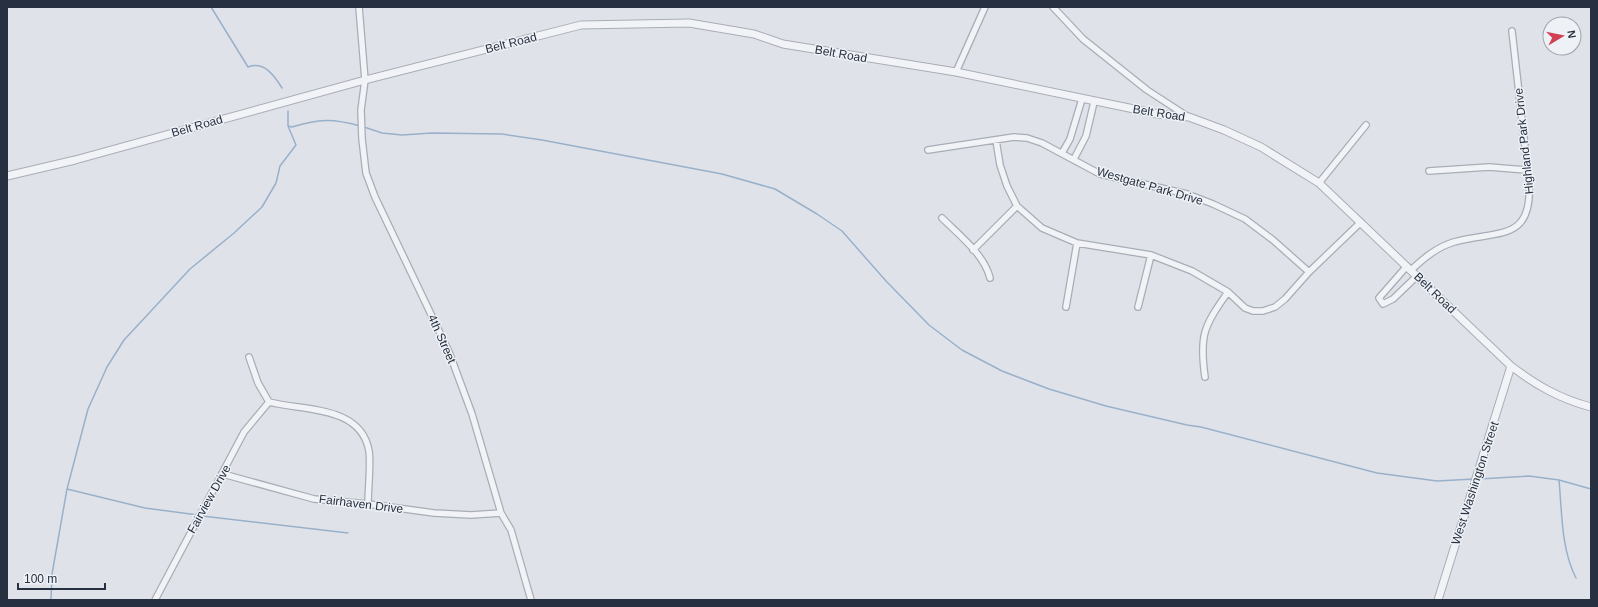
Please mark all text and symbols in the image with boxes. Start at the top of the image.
north arrow [1542,16,1582,56]
text: N [1565,29,1578,39]
street label: Belt Road [484,30,538,56]
street label: Belt Road [814,43,868,65]
street label: Highland Park Drive [1511,87,1537,195]
street label: Belt Road [1132,102,1186,124]
street label: Belt Road [170,112,224,140]
street label: Westgate Park Drive [1095,164,1205,208]
street label: Belt Road [1411,270,1459,316]
street label: 4th Street [425,312,459,366]
street label: West Washington Street [1448,419,1502,546]
street label: Fairview Drive [184,462,234,536]
street label: Fairhaven Drive [318,492,404,516]
scale bar [18,565,105,591]
text: 100 m [24,572,57,586]

